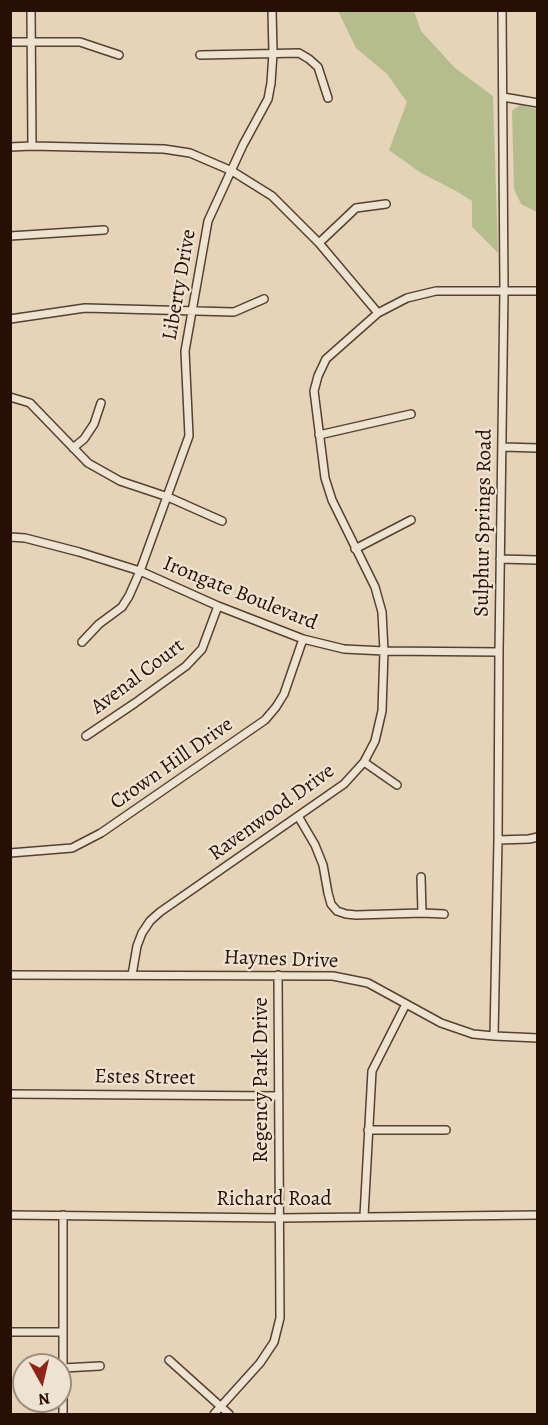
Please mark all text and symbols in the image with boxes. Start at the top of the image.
street label: Liberty Drive [158,228,202,342]
street label: Sulphur Springs Road [470,429,498,617]
street label: Irongate Boulevard [159,552,321,636]
street label: Avenal Court [86,634,190,720]
street label: Crown Hill Drive [106,712,238,816]
street label: Ravenwood Drive [204,759,340,867]
street label: Haynes Drive [223,945,339,975]
street label: Regency Park Drive [249,997,275,1163]
street label: Estes Street [94,1065,196,1091]
street label: Richard Road [216,1187,332,1213]
north arrow [12,1353,72,1413]
text: N [37,1387,52,1411]

